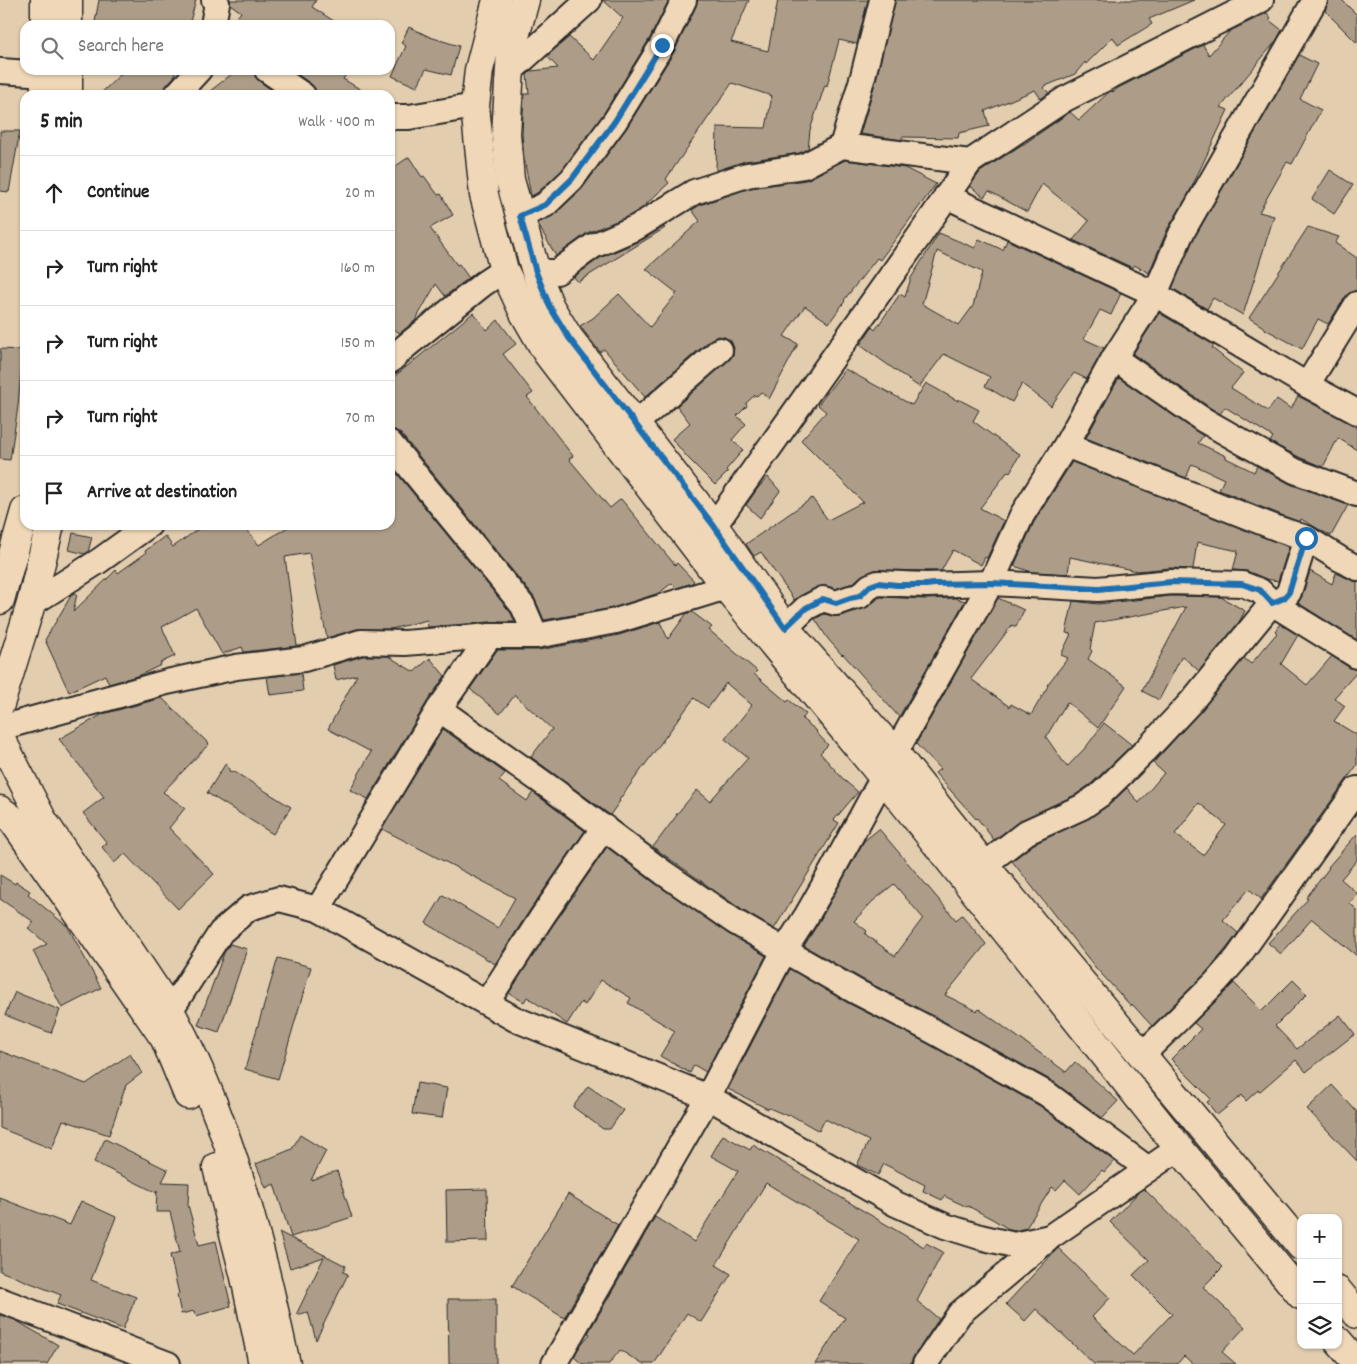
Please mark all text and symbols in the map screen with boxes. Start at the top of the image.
search box [20,20,395,75]
icon: search [38,34,66,62]
text: Search here [78,34,164,61]
route end [651,34,674,57]
text: 5 min [40,108,83,138]
text: Walk · 400 m [298,111,375,134]
icon: ahead [40,179,68,207]
text: Continue [87,180,149,207]
text: 20 m [345,182,375,205]
icon: right [40,254,68,282]
text: Turn right [87,255,158,282]
text: 160 m [340,257,375,280]
icon: right [40,329,68,357]
text: Turn right [87,330,158,357]
text: 150 m [341,332,375,355]
icon: right [40,404,68,432]
text: Turn right [87,405,158,432]
text: 70 m [345,407,375,430]
icon: arrive [40,479,68,507]
text: Arrive at destination [87,480,237,507]
route start [1295,527,1318,550]
map controls [1297,1214,1342,1349]
button: + [1297,1214,1342,1259]
button: − [1297,1259,1342,1304]
button: layers [1297,1304,1342,1349]

